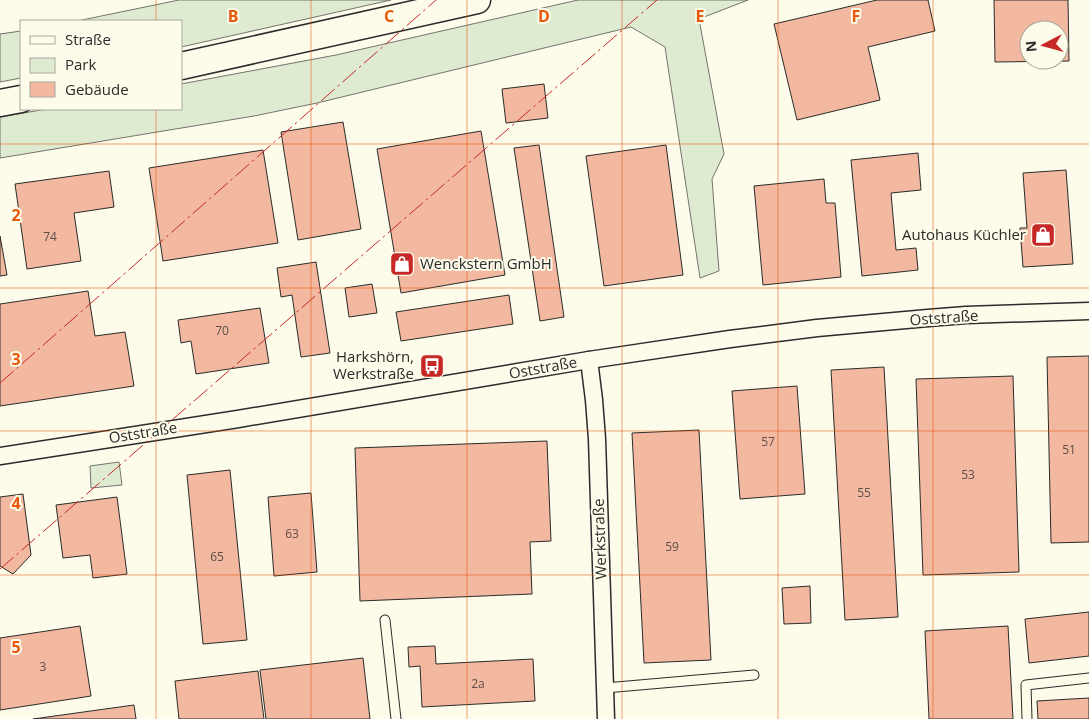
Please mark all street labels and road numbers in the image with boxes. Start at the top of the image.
street label: Oststraße [909,305,979,329]
street label: Oststraße [507,351,578,383]
street label: Oststraße [107,417,178,447]
street label: Werkstraße [588,498,610,580]

